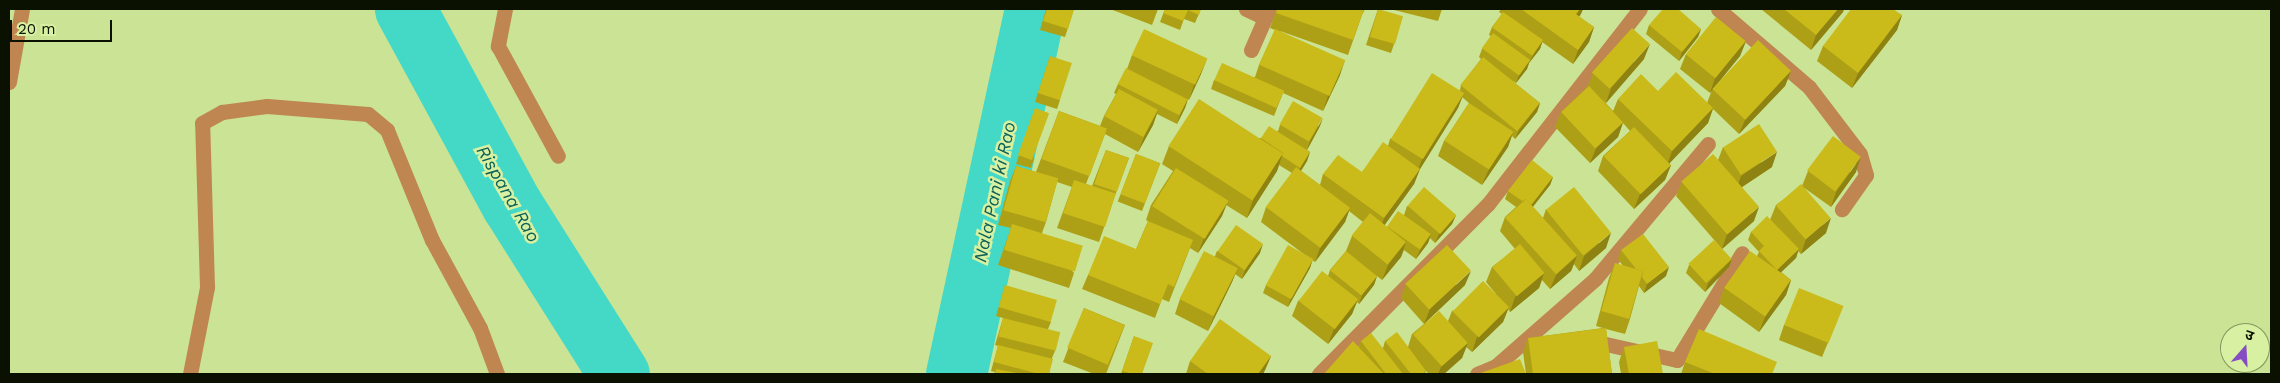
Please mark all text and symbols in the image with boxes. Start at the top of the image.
scale bar [12,10,115,42]
text: 20 m [18,20,56,38]
water label: Nala Pani ki Rao [970,120,1020,264]
water label: Rispana Rao [472,142,544,246]
north arrow [2220,323,2270,373]
text: उ [2243,326,2256,344]

